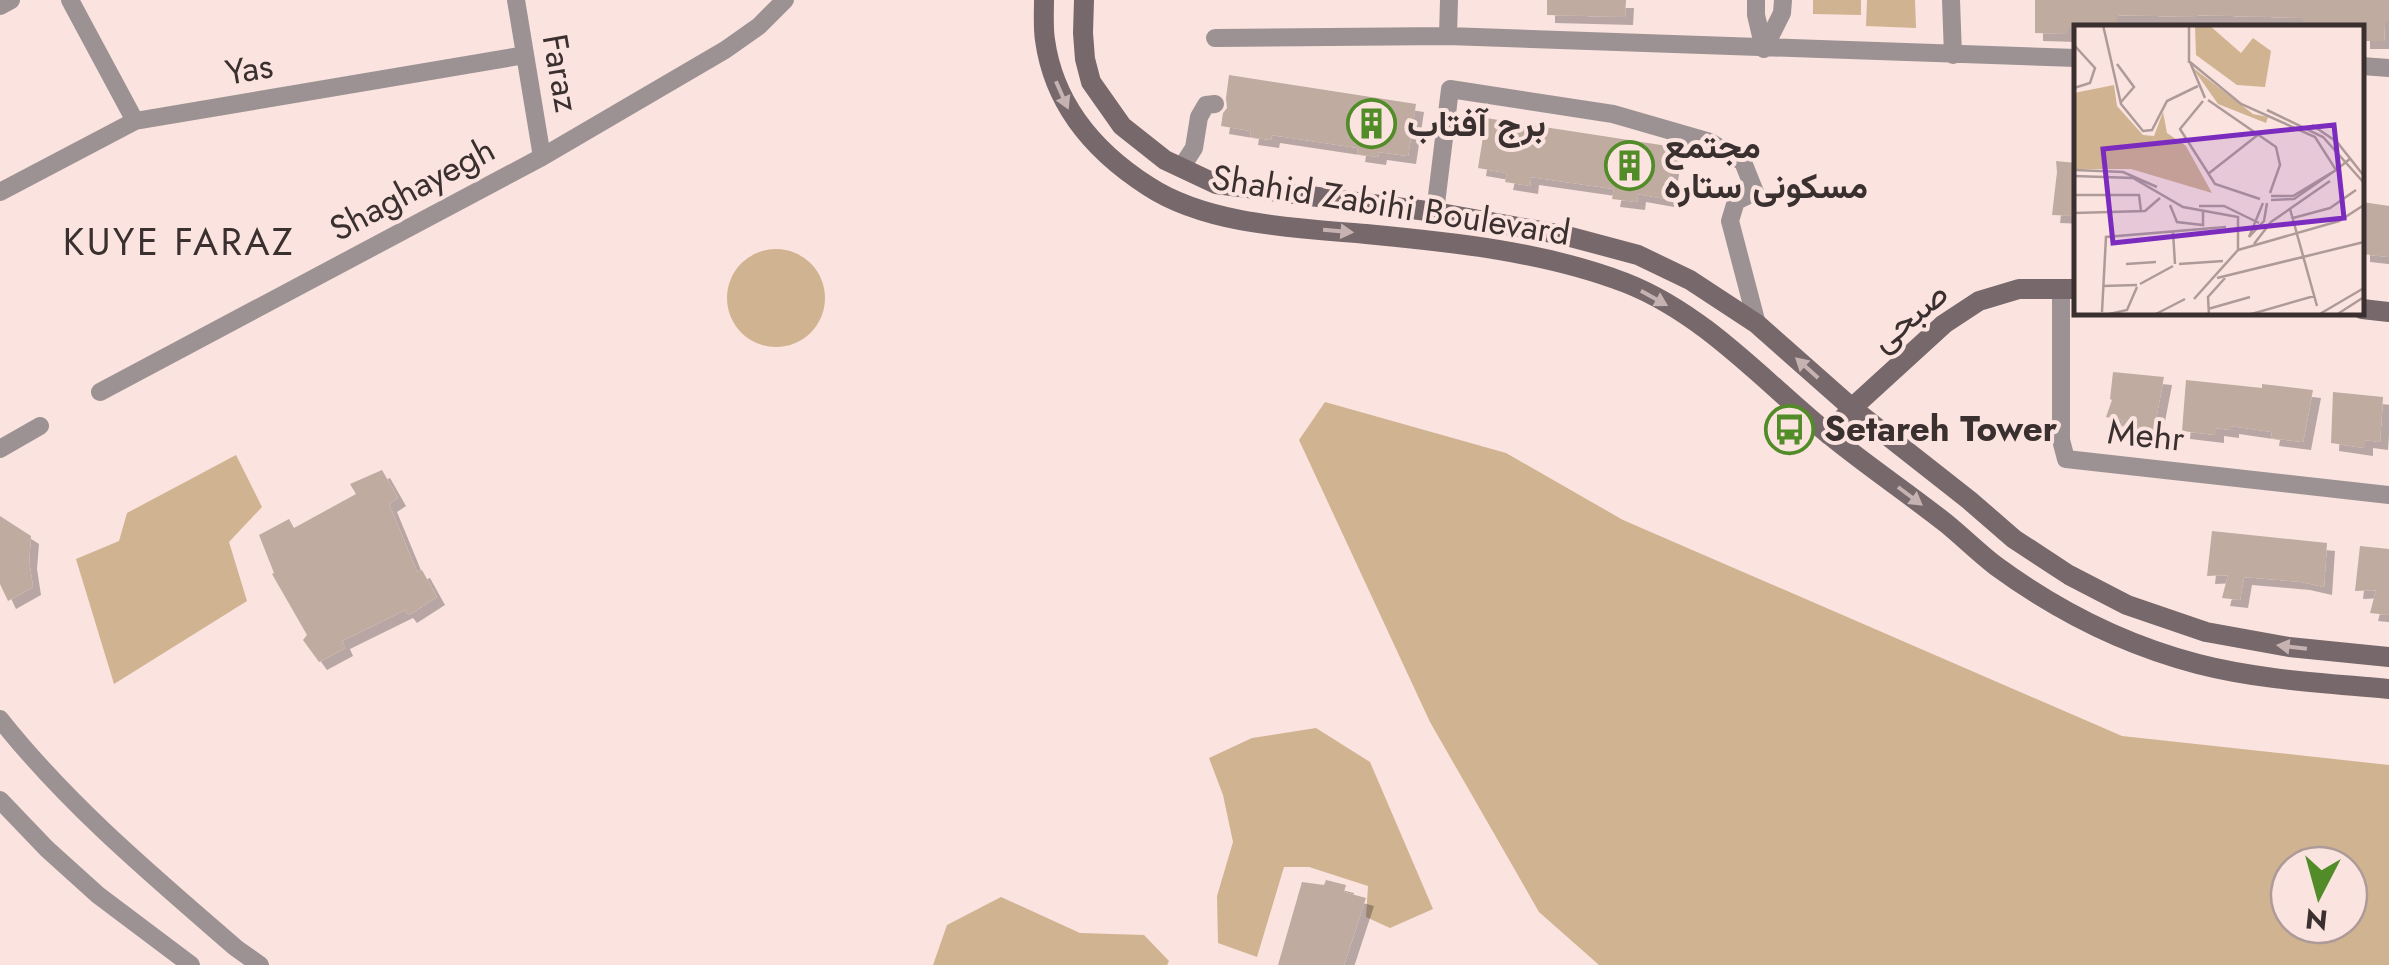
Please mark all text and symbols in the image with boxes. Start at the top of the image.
inset map [2074,25,2364,315]
street label: Faraz [530,30,592,116]
street label: Yas [221,40,277,98]
one-way arrow [1054,80,1070,109]
building icon: برج آفتاب [1346,98,1398,150]
place label: برج آفتاب [1407,99,1546,149]
place label: مجتمع مسکونی ستاره [1664,121,1868,211]
street label: Shaghayegh [321,125,503,253]
building icon: مجتمع مسکونی ستاره [1603,140,1655,192]
street label: Shahid Zabihi Boulevard [1208,152,1574,258]
district label: KUYE FARAZ [63,214,295,269]
one-way arrow [1322,224,1354,240]
street label: صبحی [1859,269,1959,363]
one-way arrow [1639,289,1668,306]
one-way arrow [1795,358,1820,380]
bus stop icon: Setareh Tower [1763,403,1815,455]
place label: Setareh Tower [1824,404,2058,454]
street label: Mehr [2105,406,2187,464]
one-way arrow [1897,486,1923,506]
one-way arrow [2276,638,2307,654]
north arrow [2269,845,2369,945]
text: N [2303,898,2330,941]

